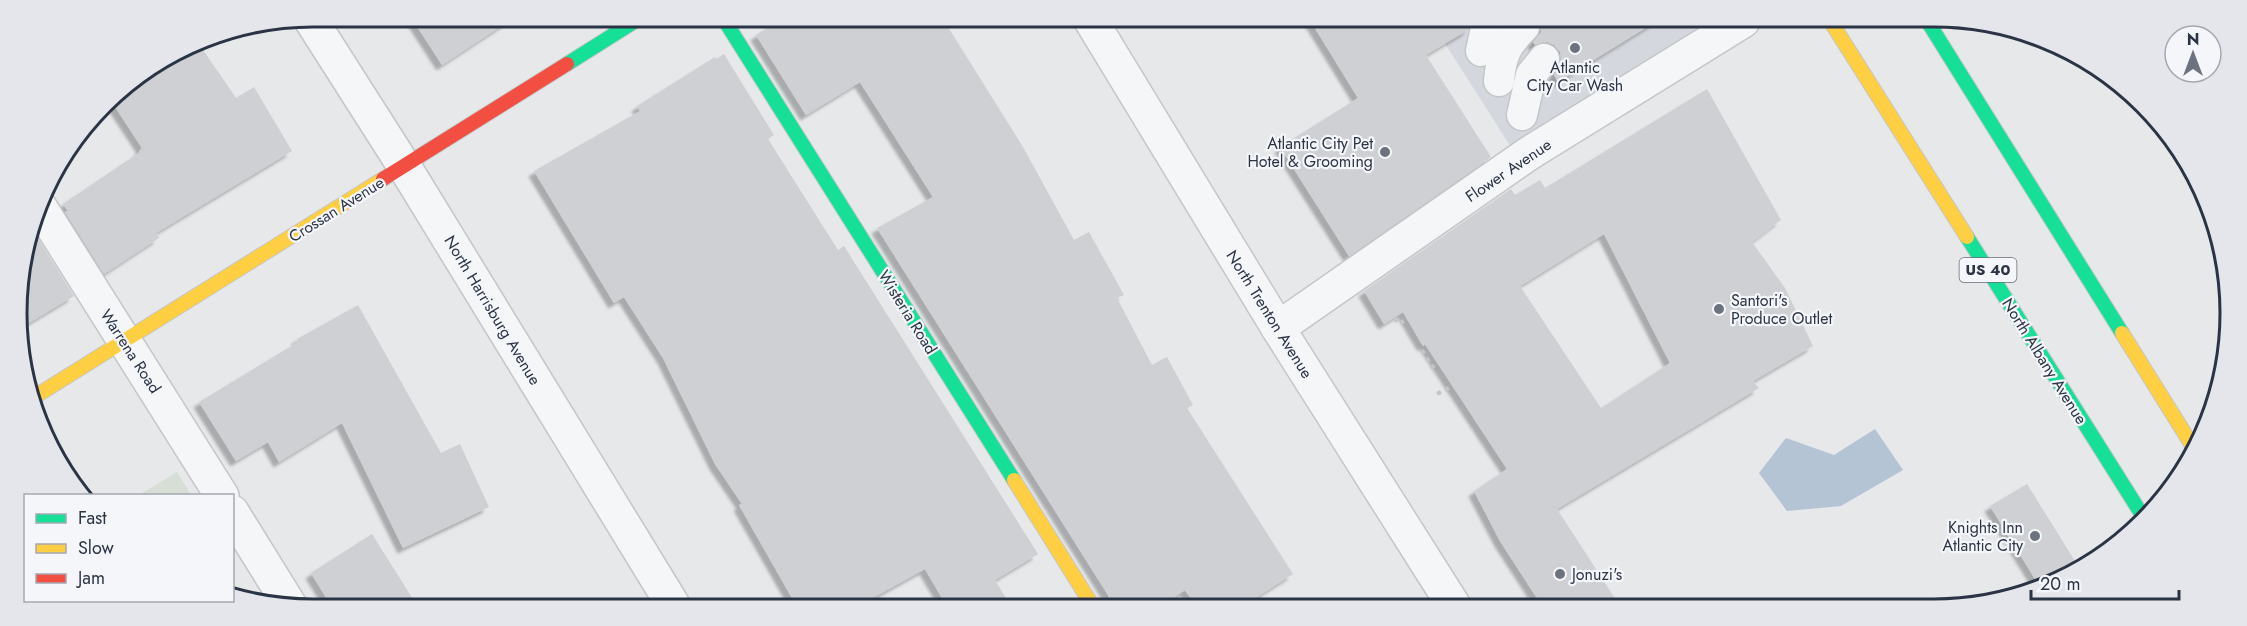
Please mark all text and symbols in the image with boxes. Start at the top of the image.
north arrow [2163,24,2223,84]
text: N [2187,28,2199,51]
marker: Atlantic City Car Wash [1568,41,1582,55]
place label: Atlantic City Car Wash [1527,56,1623,97]
place label: Atlantic City Pet Hotel & Grooming [1247,132,1373,173]
street label: Flower Avenue [1461,133,1556,208]
marker: Atlantic City Pet Hotel & Grooming [1378,145,1392,159]
street label: Crossan Avenue [284,171,388,248]
street label: North Harrisburg Avenue [439,231,546,389]
street label: North Trenton Avenue [1221,246,1318,383]
road number: US 40 [1960,258,2016,282]
street label: Wisteria Road [873,266,943,359]
place label: Santori's Produce Outlet [1731,289,1832,330]
street label: North Albany Avenue [1996,294,2093,429]
marker: Santori's Produce Outlet [1712,302,1726,316]
street label: Warrena Road [95,305,166,398]
legend [24,494,234,602]
text: Fast [78,505,107,531]
place label: Knights Inn Atlantic City [1942,516,2024,557]
marker: Knights Inn Atlantic City [2028,529,2042,543]
text: Slow [78,535,115,561]
place label: Jonuzi's [1570,563,1622,586]
scale bar [2031,563,2180,601]
text: Jam [76,565,105,591]
marker: Jonuzi's [1553,567,1567,581]
text: 20 m [2040,571,2080,597]

